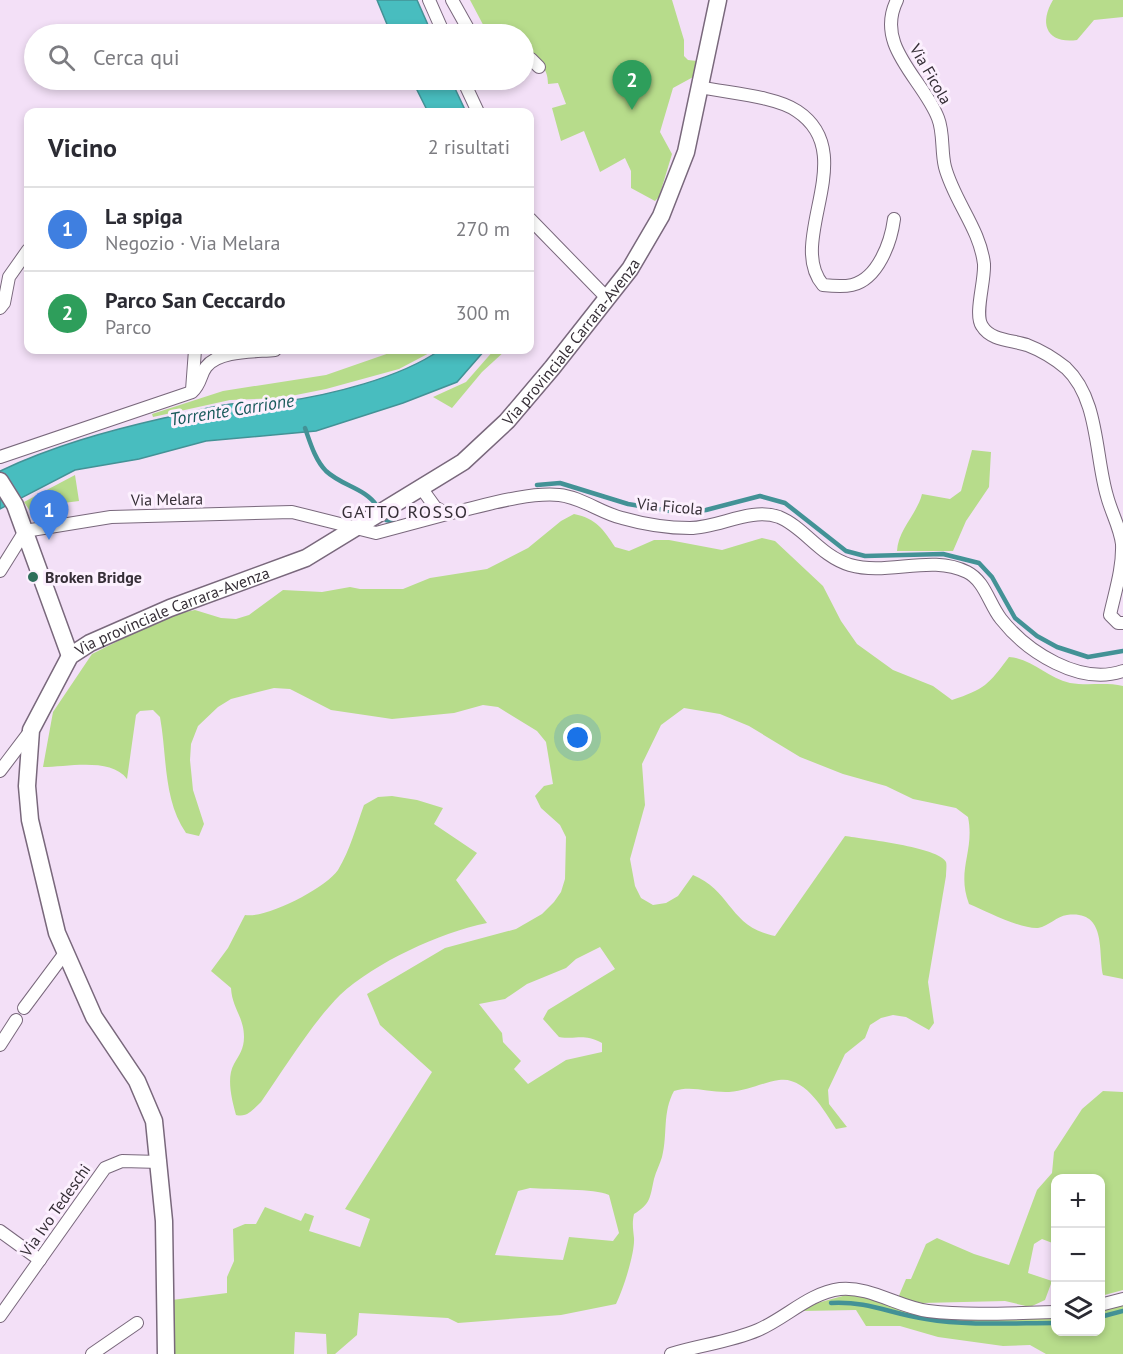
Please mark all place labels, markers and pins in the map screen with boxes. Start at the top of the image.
pin: 2 [612,60,652,110]
pin: 1 [29,490,68,540]
place label: Broken Bridge [45,567,142,587]
marker: Broken Bridge [26,570,40,584]

